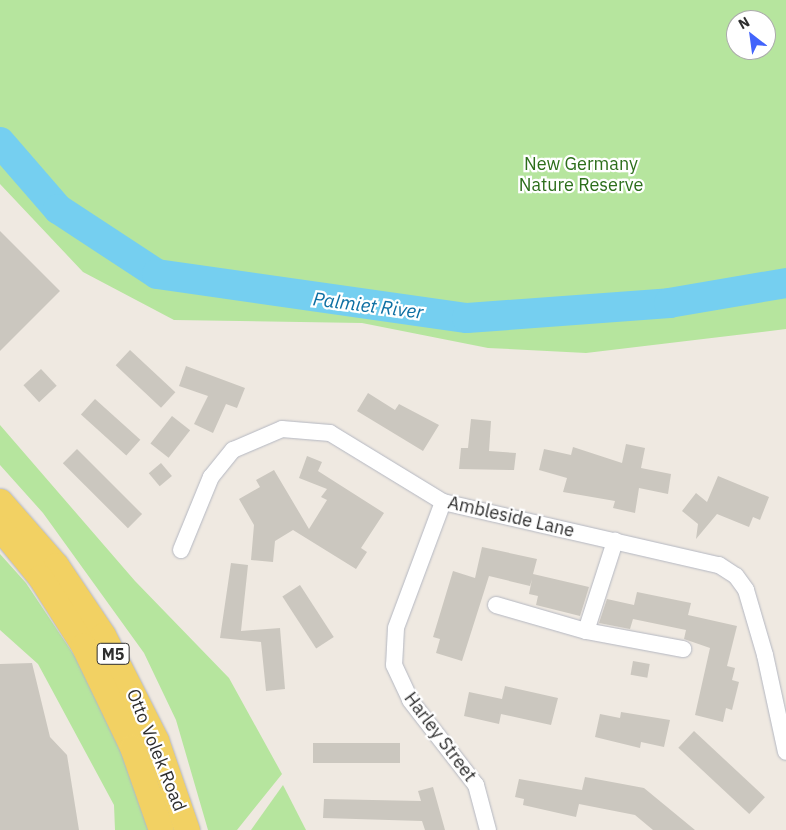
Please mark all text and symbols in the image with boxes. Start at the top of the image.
north arrow [726,10,776,60]
text: N [735,13,753,33]
park label: New Germany Nature Reserve [519,154,643,196]
water label: Palmiet River [312,288,424,324]
street label: Ambleside Lane [446,492,576,542]
road number: M5 [96,641,130,668]
street label: Otto Volek Road [122,686,190,814]
street label: Harley Street [399,688,481,786]

